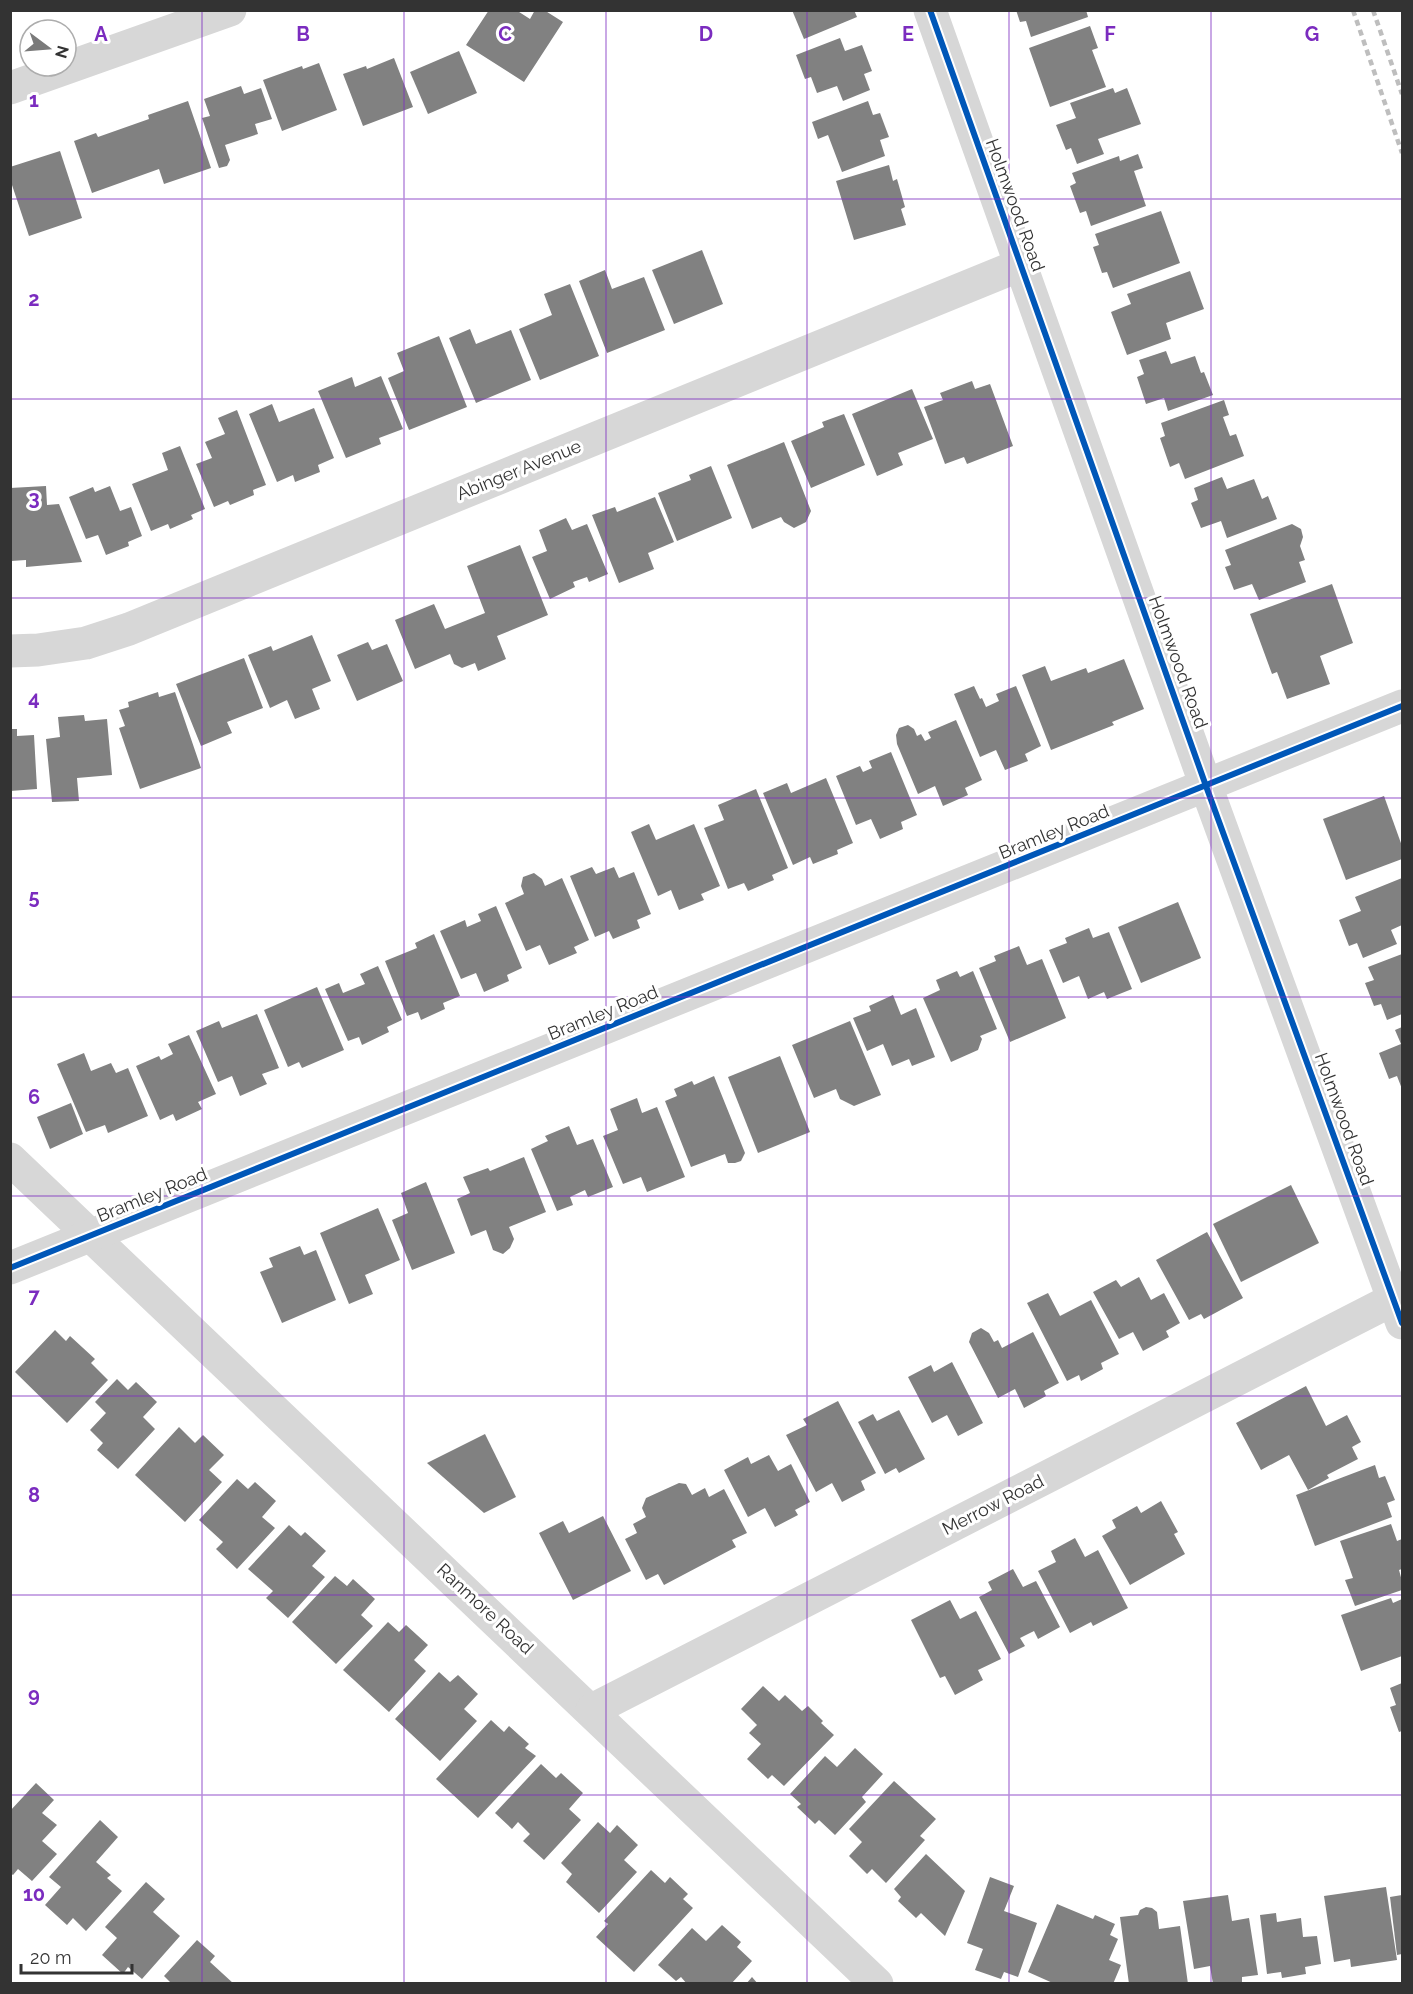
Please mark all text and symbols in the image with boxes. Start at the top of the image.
north arrow [18,18,78,78]
text: A [94,22,108,46]
text: B [296,22,310,46]
text: C [498,22,512,46]
text: D [699,22,713,46]
text: E [902,22,914,46]
text: F [1104,22,1116,46]
text: G [1305,22,1319,46]
text: N [51,44,73,60]
text: 1 [29,88,39,112]
street label: Holmwood Road [982,136,1049,274]
text: 2 [28,287,40,311]
street label: Abinger Avenue [453,435,585,504]
text: 3 [28,486,40,510]
street label: Holmwood Road [1145,593,1212,731]
text: 4 [28,686,40,710]
street label: Bramley Road [996,800,1112,863]
text: 5 [28,885,40,909]
street label: Bramley Road [545,981,661,1044]
street label: Holmwood Road [1311,1050,1378,1188]
text: 6 [28,1085,40,1109]
street label: Bramley Road [94,1163,210,1226]
text: 7 [28,1284,40,1308]
street label: Merrow Road [939,1470,1047,1539]
text: 8 [28,1483,40,1507]
street label: Ranmore Road [433,1559,538,1658]
text: 9 [28,1683,40,1707]
text: 10 [23,1882,45,1906]
scale bar [21,1937,132,1975]
text: 20 m [30,1947,72,1968]

